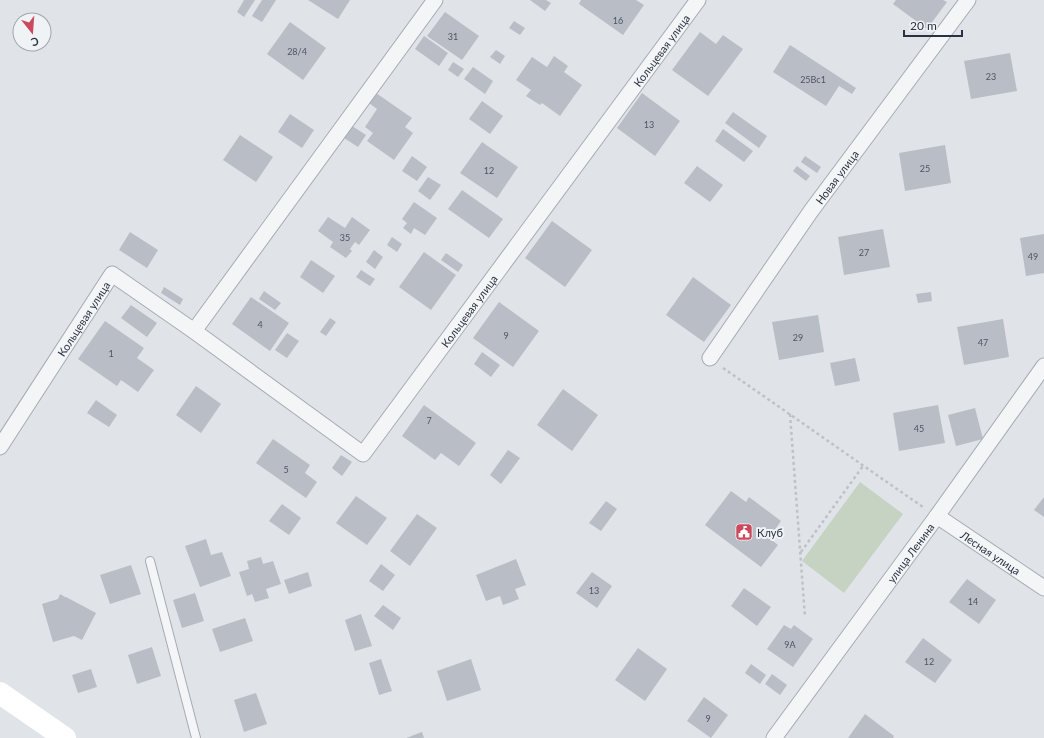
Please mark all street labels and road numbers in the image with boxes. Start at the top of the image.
street label: Кольцевая улица [630,11,692,89]
street label: Новая улица [812,147,861,206]
street label: Кольцевая улица [438,272,500,349]
street label: Кольцевая улица [54,279,112,358]
street label: улица Ленина [884,520,936,585]
street label: Лесная улица [958,527,1023,577]

